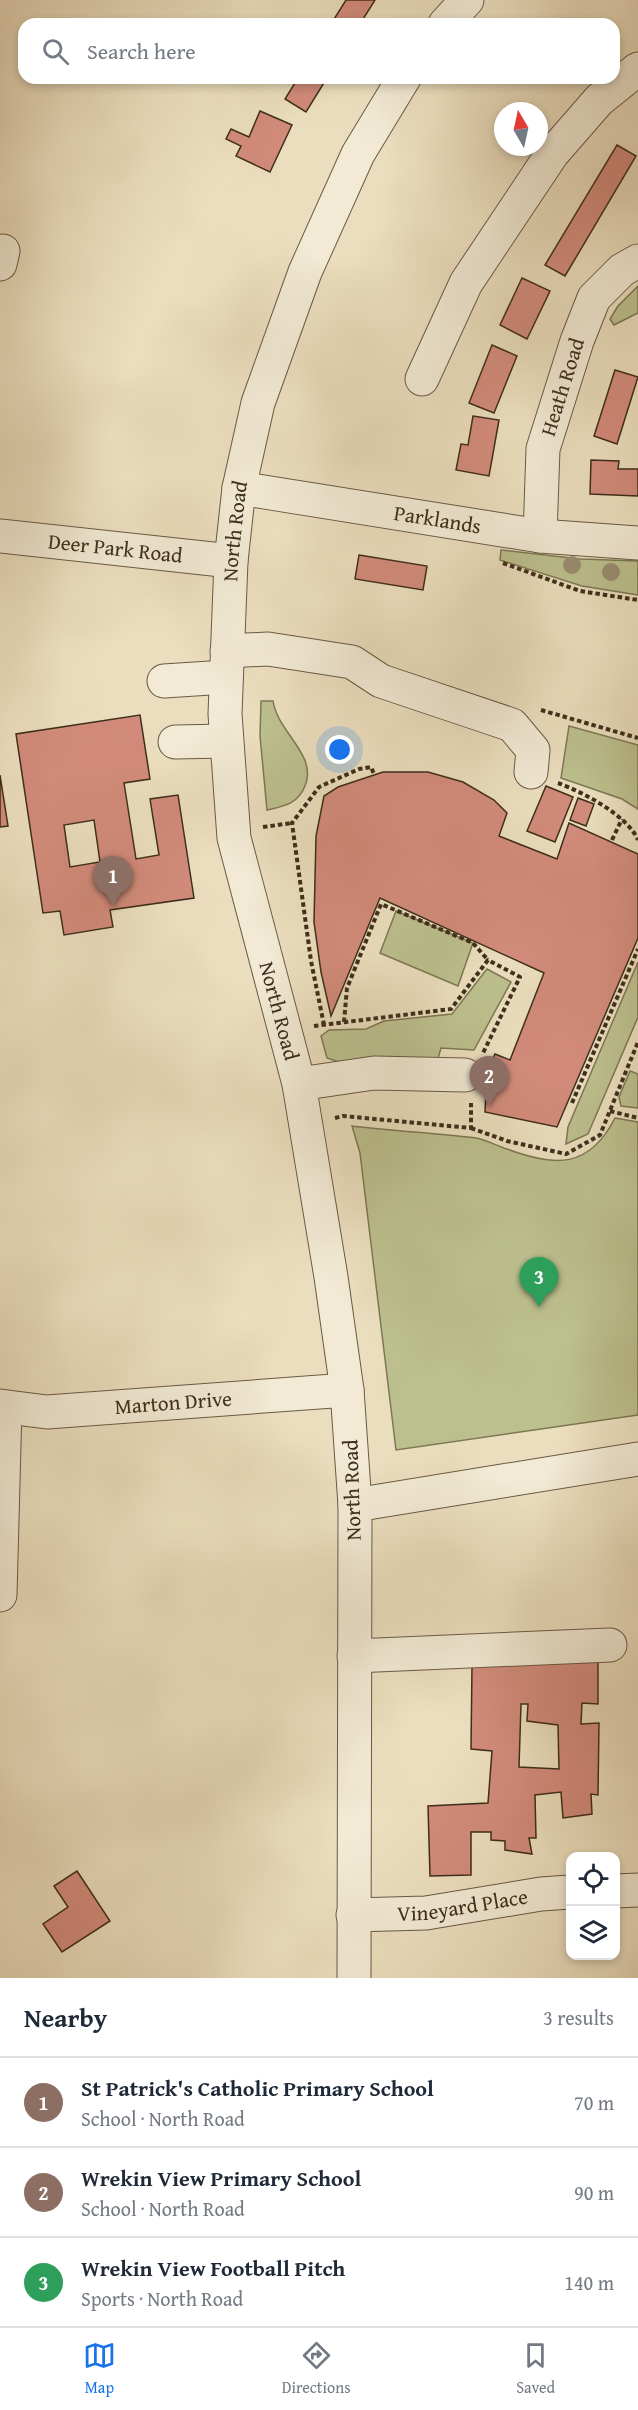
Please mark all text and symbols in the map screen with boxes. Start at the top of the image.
search box [18,18,620,84]
icon: search [39,35,72,68]
text: Search here [87,35,196,67]
north arrow [494,102,548,156]
street label: Heath Road [532,333,592,440]
street label: North Road [214,477,255,582]
street label: Parklands [392,497,483,541]
street label: Deer Park Road [47,525,185,571]
your location [325,735,354,764]
pin: 1 [94,856,132,906]
street label: North Road [251,958,308,1064]
pin: 2 [470,1056,508,1106]
pin: 3 [520,1258,558,1307]
street label: Marton Drive [114,1382,233,1422]
street label: North Road [334,1438,369,1541]
map controls [566,1852,620,1960]
button: locate [566,1852,620,1906]
street label: Vineyard Place [397,1880,530,1929]
button: layers [566,1906,620,1960]
text: Nearby [24,1998,107,2037]
text: 3 results [543,2003,614,2032]
text: St Patrick's Catholic Primary School [81,2072,434,2104]
text: 1 [38,2088,49,2117]
text: 70 m [574,2088,614,2117]
text: School · North Road [81,2104,245,2133]
text: Wrekin View Primary School [81,2162,361,2194]
text: 2 [38,2178,49,2207]
text: 90 m [574,2178,614,2207]
text: School · North Road [81,2194,245,2223]
text: Wrekin View Football Pitch [81,2252,345,2284]
text: 3 [38,2268,49,2297]
text: 140 m [564,2268,614,2297]
text: Sports · North Road [81,2284,243,2313]
tab: Map [83,2339,116,2399]
tab: Directions [282,2339,351,2399]
tab: Saved [516,2339,555,2399]

